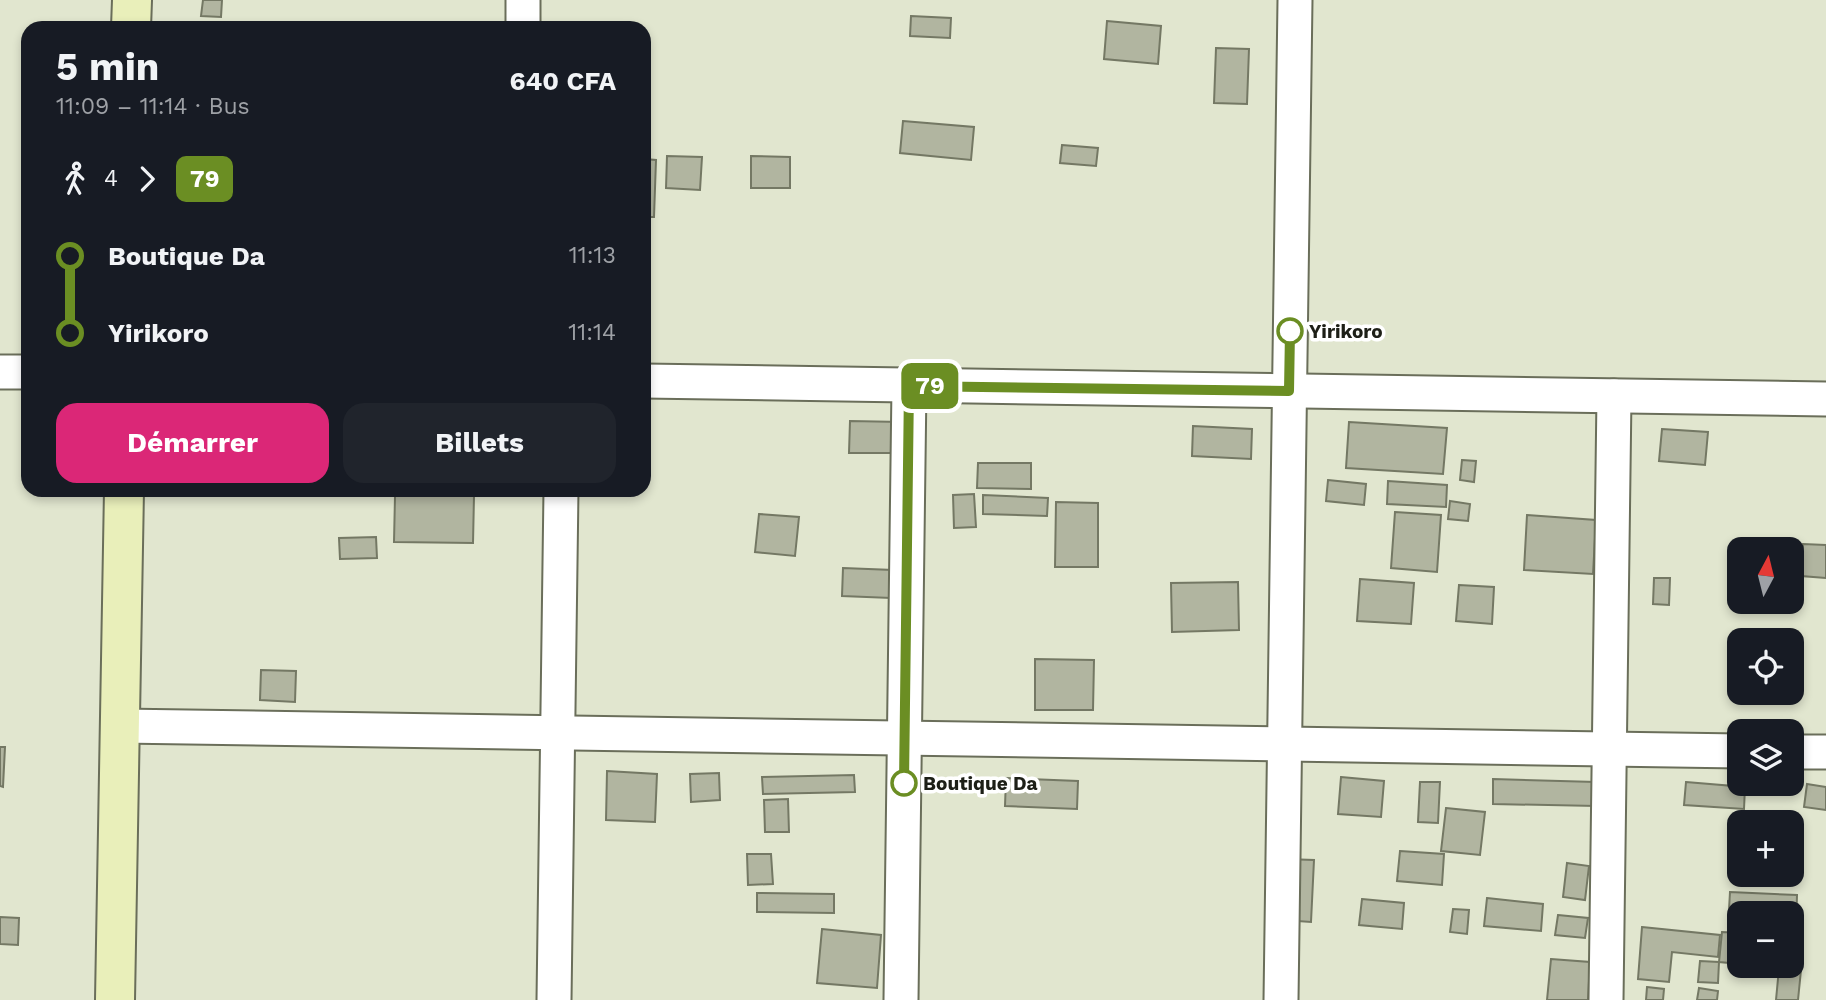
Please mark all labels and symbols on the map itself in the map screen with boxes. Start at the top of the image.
marker: Yirikoro [1277,318,1303,344]
place label: Yirikoro [1309,320,1383,343]
line badge: 79 [898,363,962,409]
north arrow [1727,537,1804,614]
marker: Boutique Da [891,770,917,796]
place label: Boutique Da [923,772,1038,795]

